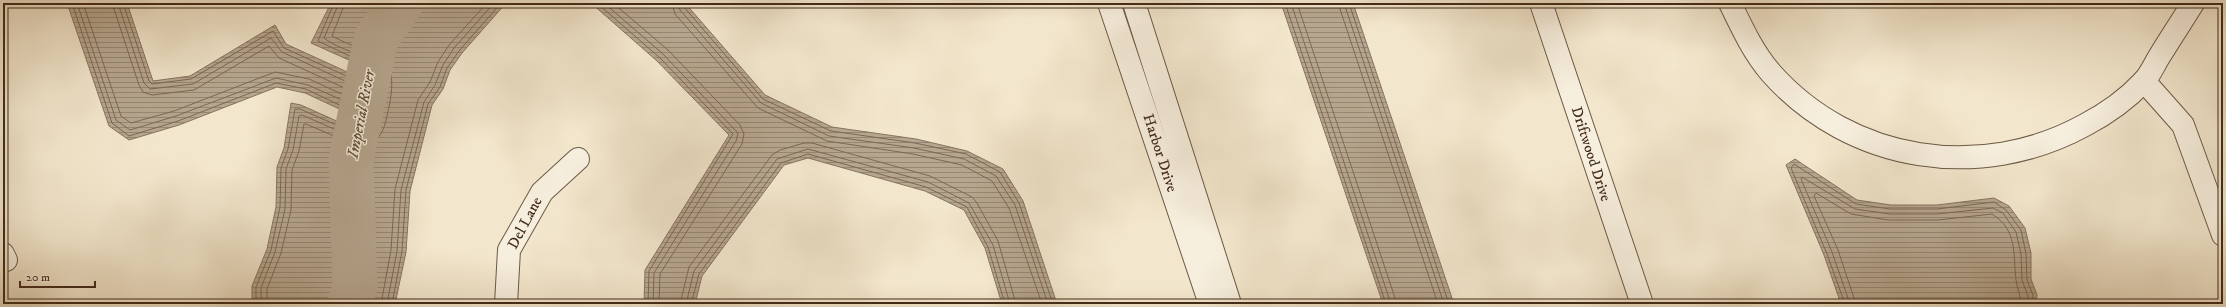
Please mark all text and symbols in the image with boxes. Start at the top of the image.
water label: Imperial River [342,67,380,161]
street label: Driftwood Drive [1567,104,1615,204]
street label: Harbor Drive [1138,112,1182,194]
street label: Del Lane [503,194,547,252]
scale bar [20,263,95,289]
text: 20 m [26,270,50,285]

